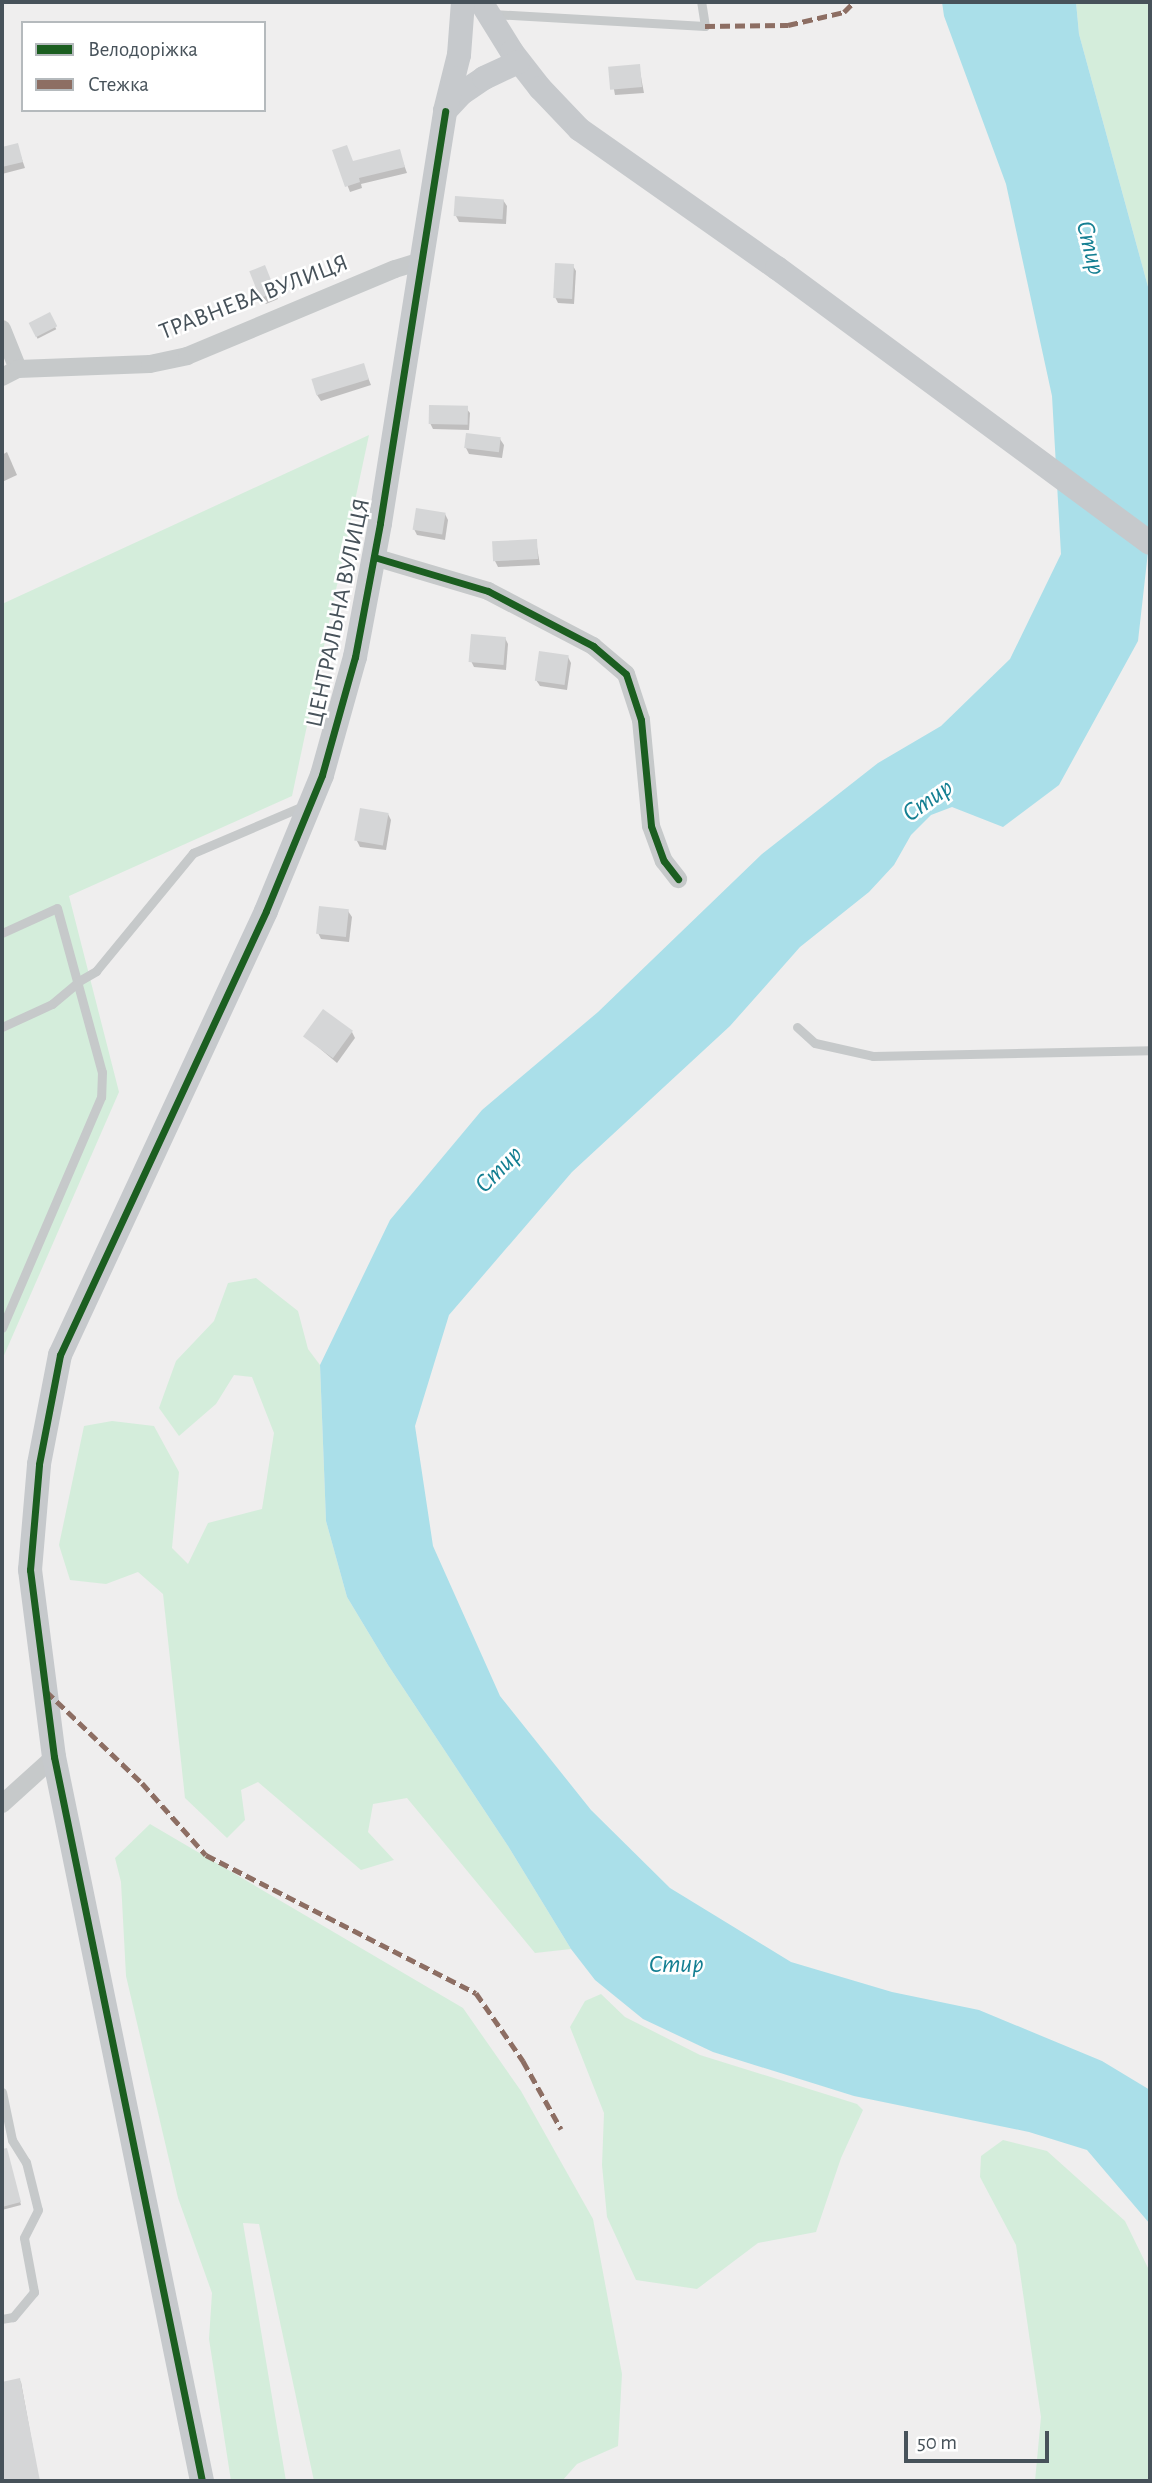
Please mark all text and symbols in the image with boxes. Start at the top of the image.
legend [21,21,266,112]
text: Велодоріжка [88,39,198,60]
text: Стежка [88,74,149,95]
water label: Стир [1068,218,1112,278]
street label: ТРАВНЕВА ВУЛИЦЯ [156,249,352,347]
street label: ЦЕНТРАЛЬНА ВУЛИЦЯ [301,496,377,730]
water label: Стир [897,773,959,829]
water label: Стир [469,1140,529,1200]
water label: Стир [649,1949,703,1981]
scale bar [907,2416,1052,2460]
text: 50 m [917,2432,957,2453]

